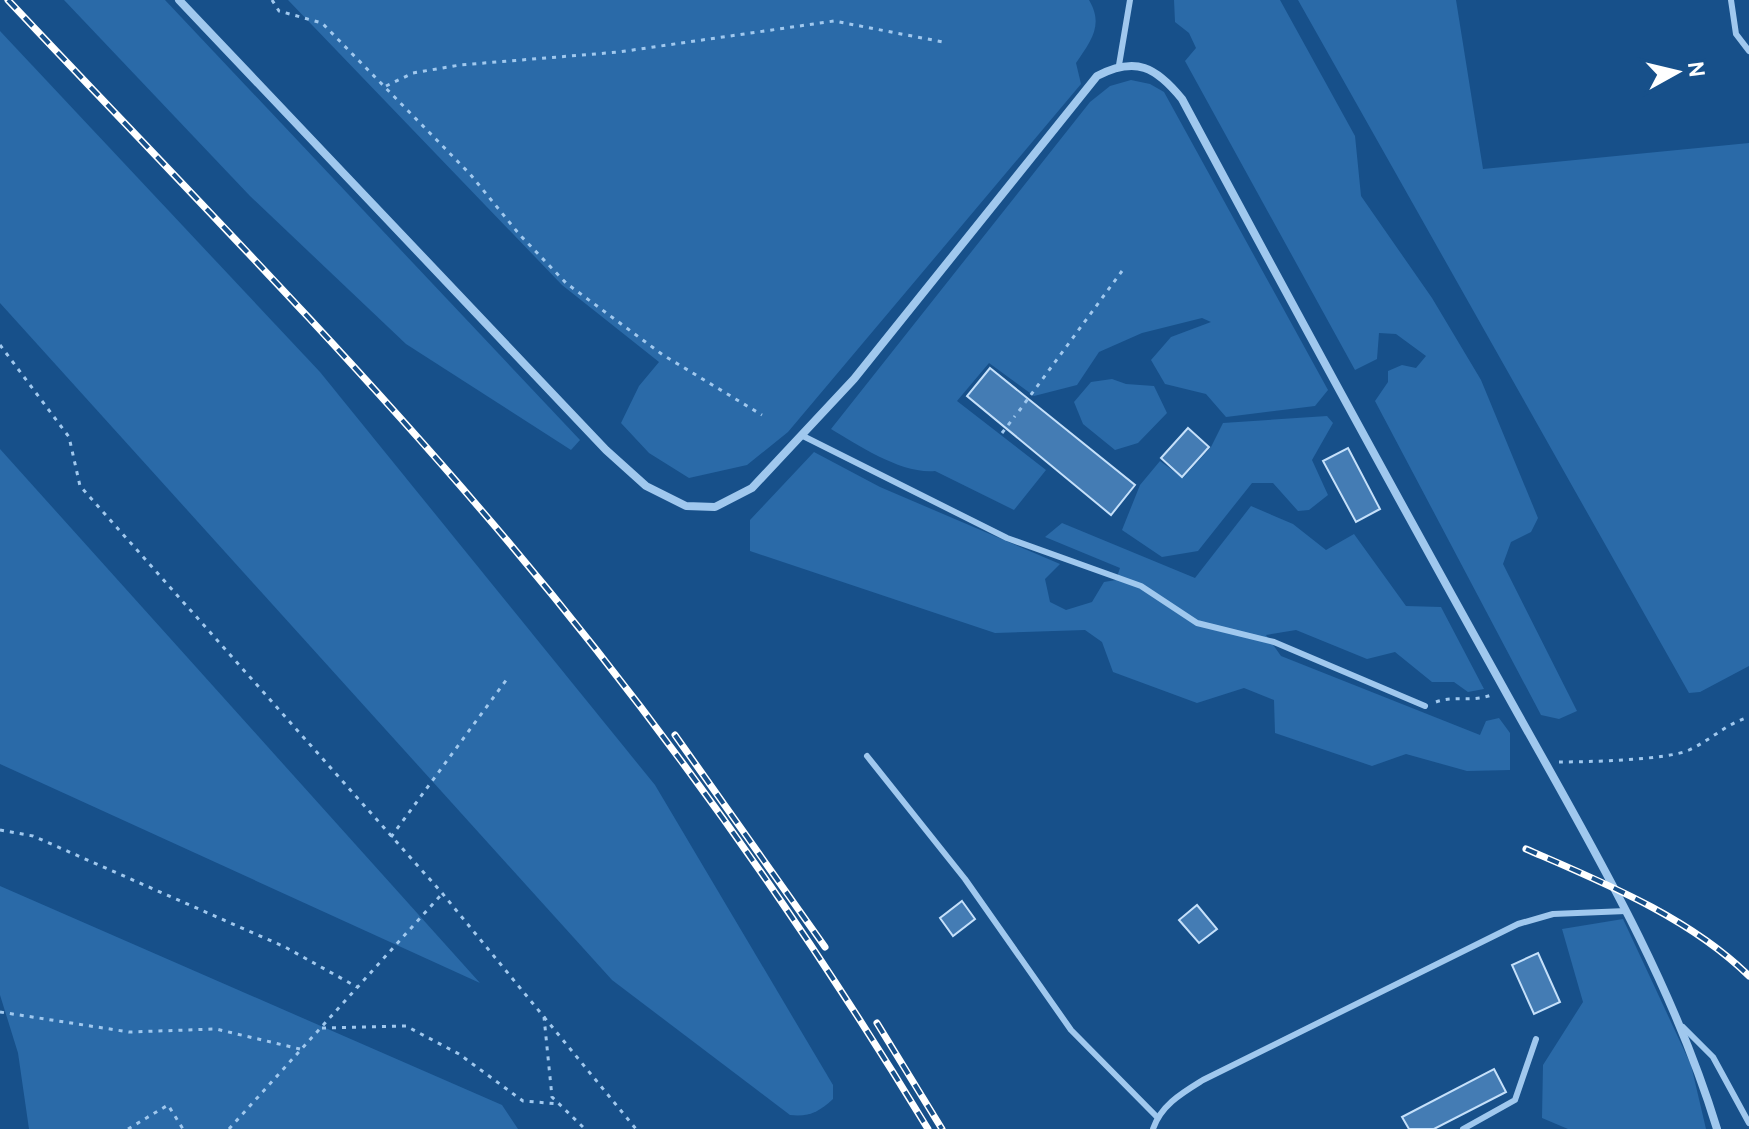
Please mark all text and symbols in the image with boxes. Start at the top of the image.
north arrow [1637,32,1717,112]
text: N [1680,60,1709,79]

